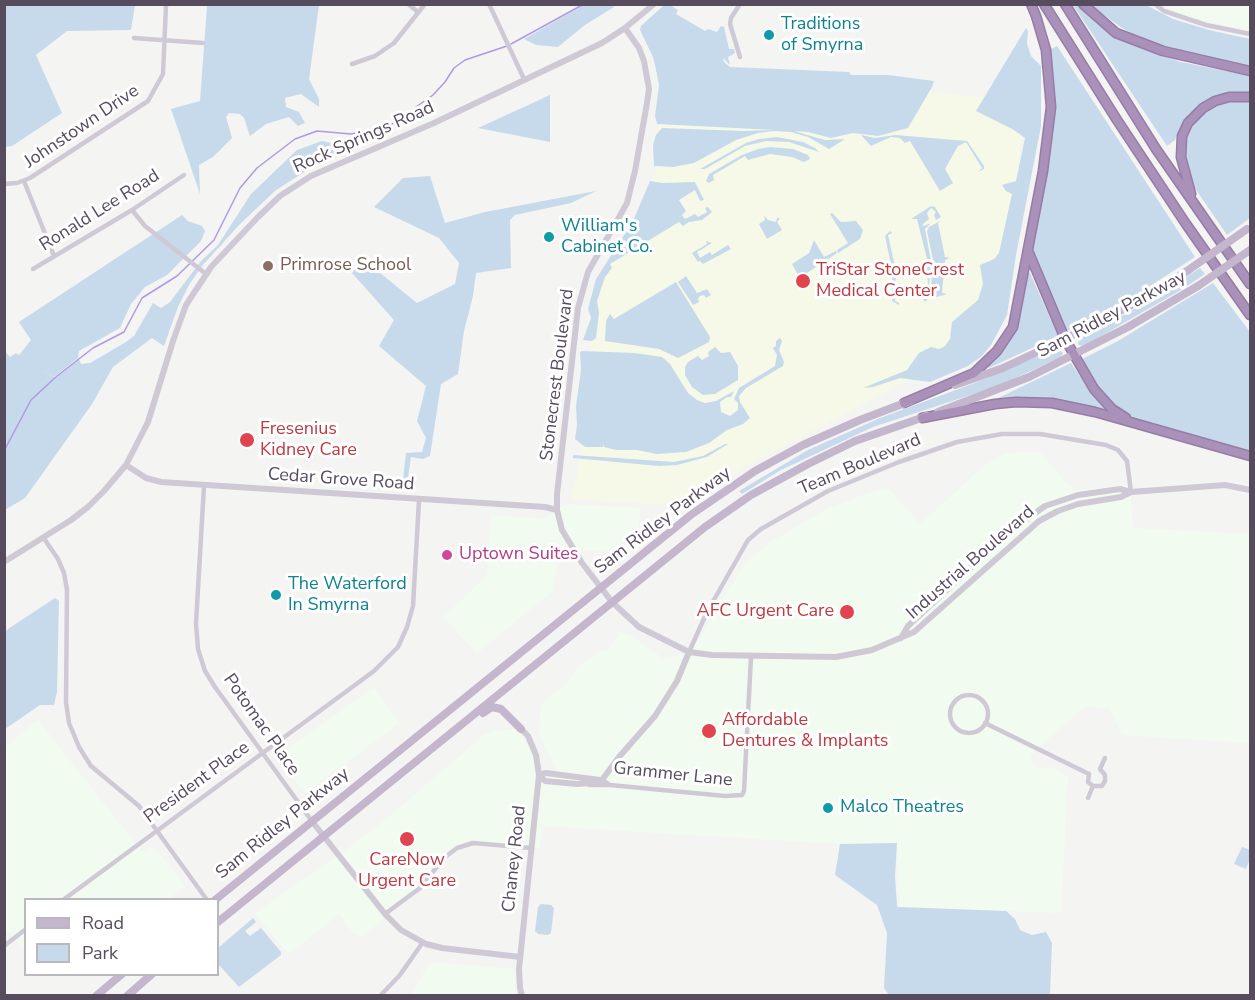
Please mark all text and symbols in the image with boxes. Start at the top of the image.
place label: Traditions of Smyrna [781,14,863,57]
marker: Traditions of Smyrna [762,28,776,42]
street label: Johnstown Drive [21,81,143,173]
street label: Rock Springs Road [290,97,438,179]
street label: Ronald Lee Road [36,165,164,257]
place label: William's Cabinet Co. [561,216,653,258]
marker: William's Cabinet Co. [542,230,556,244]
place label: Primrose School [280,255,411,277]
marker: Primrose School [261,259,275,273]
place label: TriStar StoneCrest Medical Center [816,260,964,302]
street label: Sam Ridley Parkway [1034,267,1190,363]
marker: TriStar StoneCrest Medical Center [794,272,812,290]
street label: Stonecrest Boulevard [537,288,579,462]
place label: Fresenius Kidney Care [260,419,357,462]
street label: Team Boulevard [795,429,925,501]
marker: Fresenius Kidney Care [238,431,256,449]
street label: Sam Ridley Parkway [591,463,735,579]
street label: Cedar Grove Road [267,464,415,496]
street label: Industrial Boulevard [902,501,1040,625]
place label: Uptown Suites [459,544,578,566]
marker: Uptown Suites [440,548,454,562]
place label: The Waterford In Smyrna [288,574,407,616]
marker: The Waterford In Smyrna [269,588,283,602]
place label: AFC Urgent Care [697,601,834,623]
marker: AFC Urgent Care [838,603,856,621]
street label: Potomac Place [218,670,304,780]
place label: Affordable Dentures & Implants [722,710,888,752]
marker: Affordable Dentures & Implants [700,722,718,740]
street label: President Place [140,737,254,829]
street label: Grammer Lane [612,758,734,792]
street label: Sam Ridley Parkway [212,764,354,884]
place label: Malco Theatres [840,797,964,819]
marker: Malco Theatres [821,801,835,815]
street label: Chaney Road [499,805,531,913]
marker: CareNow Urgent Care [398,830,416,848]
place label: CareNow Urgent Care [358,850,456,892]
legend [24,898,219,976]
text: Road [82,911,124,935]
text: Park [82,941,118,965]

